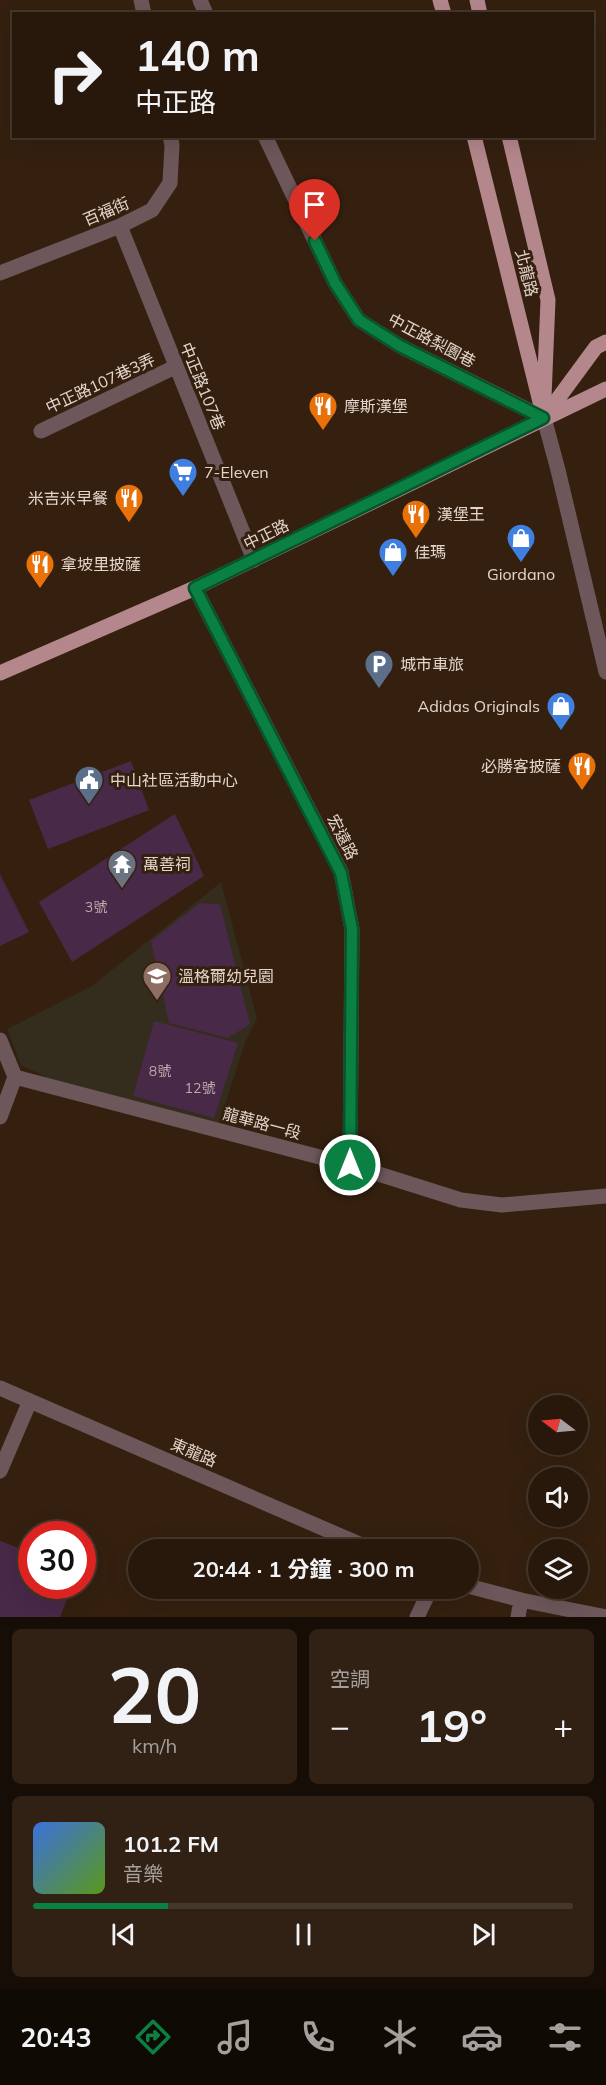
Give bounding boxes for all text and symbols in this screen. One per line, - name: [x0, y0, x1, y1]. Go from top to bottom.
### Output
- text: 140 m: [135, 29, 260, 82]
- icon: right: [36, 36, 114, 114]
- text: 中正路: [135, 85, 216, 119]
- pin: [289, 179, 340, 241]
- icon: arrive: [298, 188, 331, 221]
- street label: 百福街: [80, 192, 132, 230]
- street label: 北龍路: [511, 247, 543, 299]
- street label: 中正路梨園巷: [385, 309, 479, 371]
- street label: 中正路107巷: [176, 339, 230, 433]
- street label: 中正路107巷3弄: [42, 349, 158, 417]
- restaurant icon: 摩斯漢堡: [307, 390, 339, 432]
- place label: 摩斯漢堡: [344, 396, 408, 416]
- supermarket icon: 7-Eleven: [167, 456, 199, 498]
- place label: 7-Eleven: [204, 462, 269, 482]
- restaurant icon: 米吉米早餐: [113, 482, 145, 524]
- place label: 米吉米早餐: [28, 488, 108, 508]
- restaurant icon: 漢堡王: [400, 498, 432, 540]
- place label: 漢堡王: [437, 504, 485, 524]
- street label: 中正路: [240, 514, 292, 554]
- shop icon: Giordano: [505, 522, 537, 564]
- shop icon: 佳瑪: [377, 536, 409, 578]
- place label: 佳瑪: [414, 542, 446, 562]
- restaurant icon: 拿坡里披薩: [24, 548, 56, 590]
- place label: 拿坡里披薩: [61, 554, 141, 574]
- place label: Giordano: [487, 564, 555, 584]
- parking icon: 城市車旅: [363, 648, 395, 690]
- place label: 城市車旅: [400, 654, 464, 674]
- shop icon: Adidas Originals: [545, 690, 577, 732]
- place label: Adidas Originals: [417, 696, 540, 716]
- restaurant icon: 必勝客披薩: [566, 750, 598, 792]
- place label: 必勝客披薩: [481, 756, 561, 776]
- public building icon: 中山社區活動中心: [73, 764, 105, 806]
- place label: 中山社區活動中心: [110, 770, 238, 790]
- street label: 宏遠路: [323, 811, 363, 863]
- temple icon: 萬善祠: [106, 848, 138, 890]
- place label: 萬善祠: [143, 854, 191, 874]
- house number: 3號: [85, 898, 107, 916]
- school or university icon: 溫格爾幼兒園: [141, 960, 173, 1002]
- place label: 溫格爾幼兒園: [178, 966, 274, 986]
- house number: 8號: [149, 1062, 171, 1080]
- house number: 12號: [185, 1079, 215, 1097]
- street label: 龍華路一段: [221, 1103, 303, 1143]
- position arrow: [318, 1133, 382, 1197]
- north arrow: [528, 1395, 588, 1455]
- map controls: [528, 1395, 588, 1599]
- street label: 東龍路: [168, 1433, 220, 1471]
- button: sound: [528, 1467, 588, 1527]
- speed limit sign: 30: [18, 1521, 96, 1599]
- button: layers: [528, 1539, 588, 1599]
- text: 20:44 · 1 分鐘 · 300 m: [192, 1555, 415, 1583]
- text: 20: [108, 1645, 201, 1743]
- text: 空調: [330, 1666, 370, 1691]
- text: 19°: [416, 1697, 487, 1753]
- text: −: [330, 1705, 350, 1746]
- text: +: [553, 1705, 573, 1746]
- text: km/h: [132, 1733, 177, 1758]
- text: 101.2 FM: [123, 1830, 219, 1858]
- text: 音樂: [123, 1861, 163, 1886]
- icon: previous: [107, 1918, 140, 1951]
- icon: pause: [287, 1918, 320, 1951]
- icon: next: [467, 1918, 500, 1951]
- icon: directions: [132, 2016, 174, 2058]
- icon: music: [214, 2016, 256, 2058]
- icon: phone: [297, 2016, 339, 2058]
- icon: climate: [379, 2016, 421, 2058]
- icon: car: [461, 2016, 503, 2058]
- icon: filters: [544, 2016, 586, 2058]
- text: 20:43: [20, 2020, 92, 2054]

